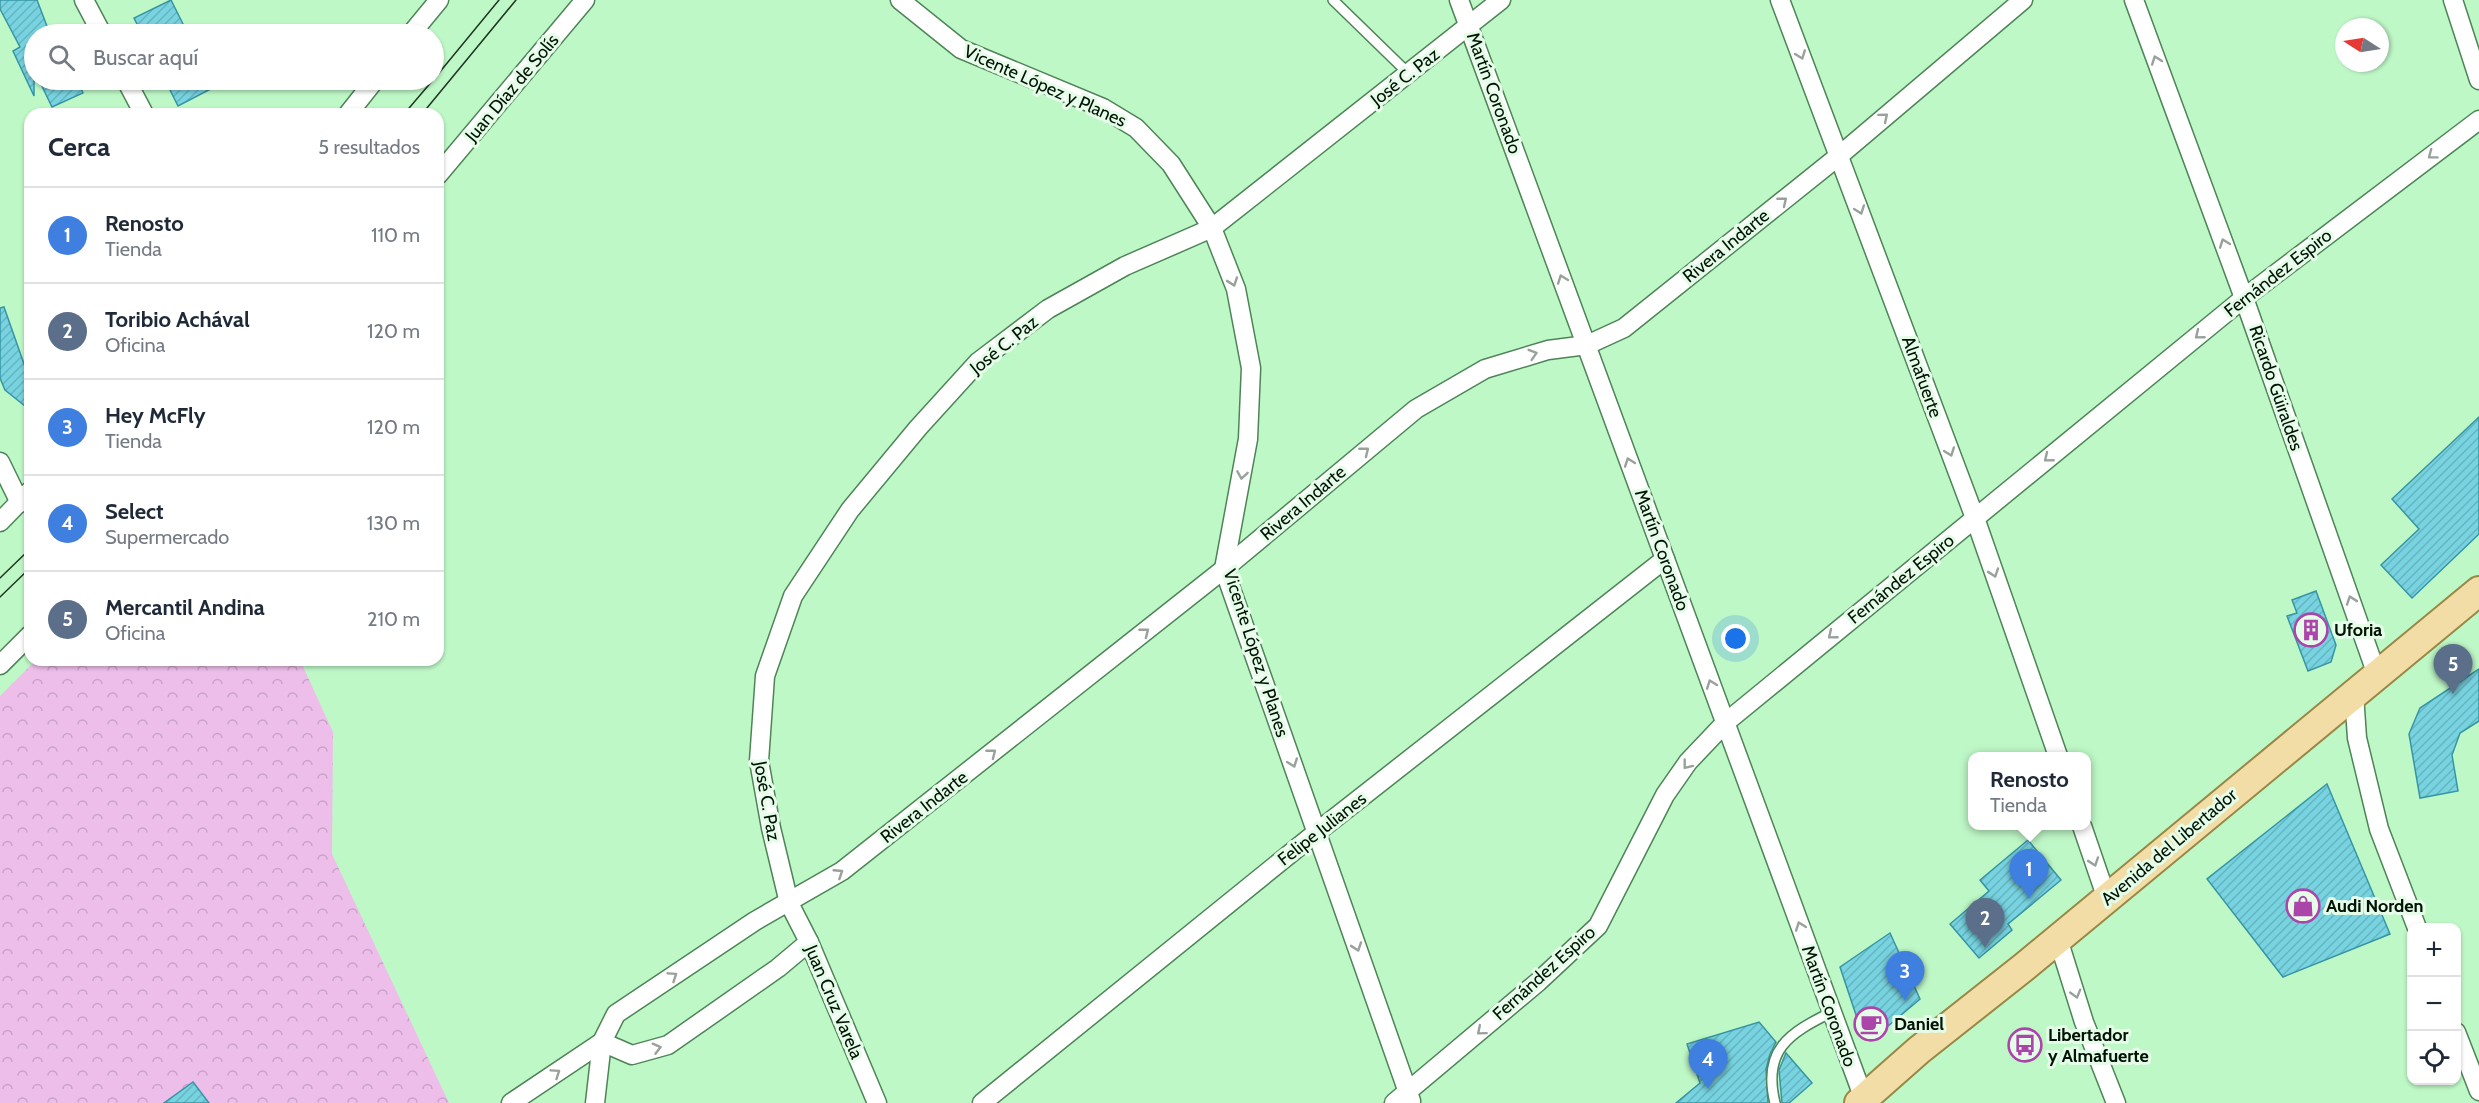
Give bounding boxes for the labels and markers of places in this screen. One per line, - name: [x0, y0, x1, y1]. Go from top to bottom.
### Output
- building icon: Uforia: [2293, 612, 2329, 648]
- place label: Uforia: [2334, 619, 2382, 641]
- pin: 5: [2434, 644, 2472, 694]
- pin: 1: [2010, 850, 2048, 899]
- shop icon: Audi Norden: [2285, 888, 2321, 924]
- place label: Audi Norden: [2326, 895, 2424, 917]
- pin: 2: [1966, 898, 2004, 948]
- pin: 3: [1886, 952, 1924, 1001]
- cafe icon: Daniel: [1853, 1006, 1889, 1042]
- place label: Daniel: [1894, 1013, 1944, 1035]
- place label: Libertador y Almafuerte: [2048, 1024, 2149, 1067]
- bus stop icon: Libertador y Almafuerte: [2007, 1027, 2043, 1063]
- pin: 4: [1688, 1040, 1728, 1089]

